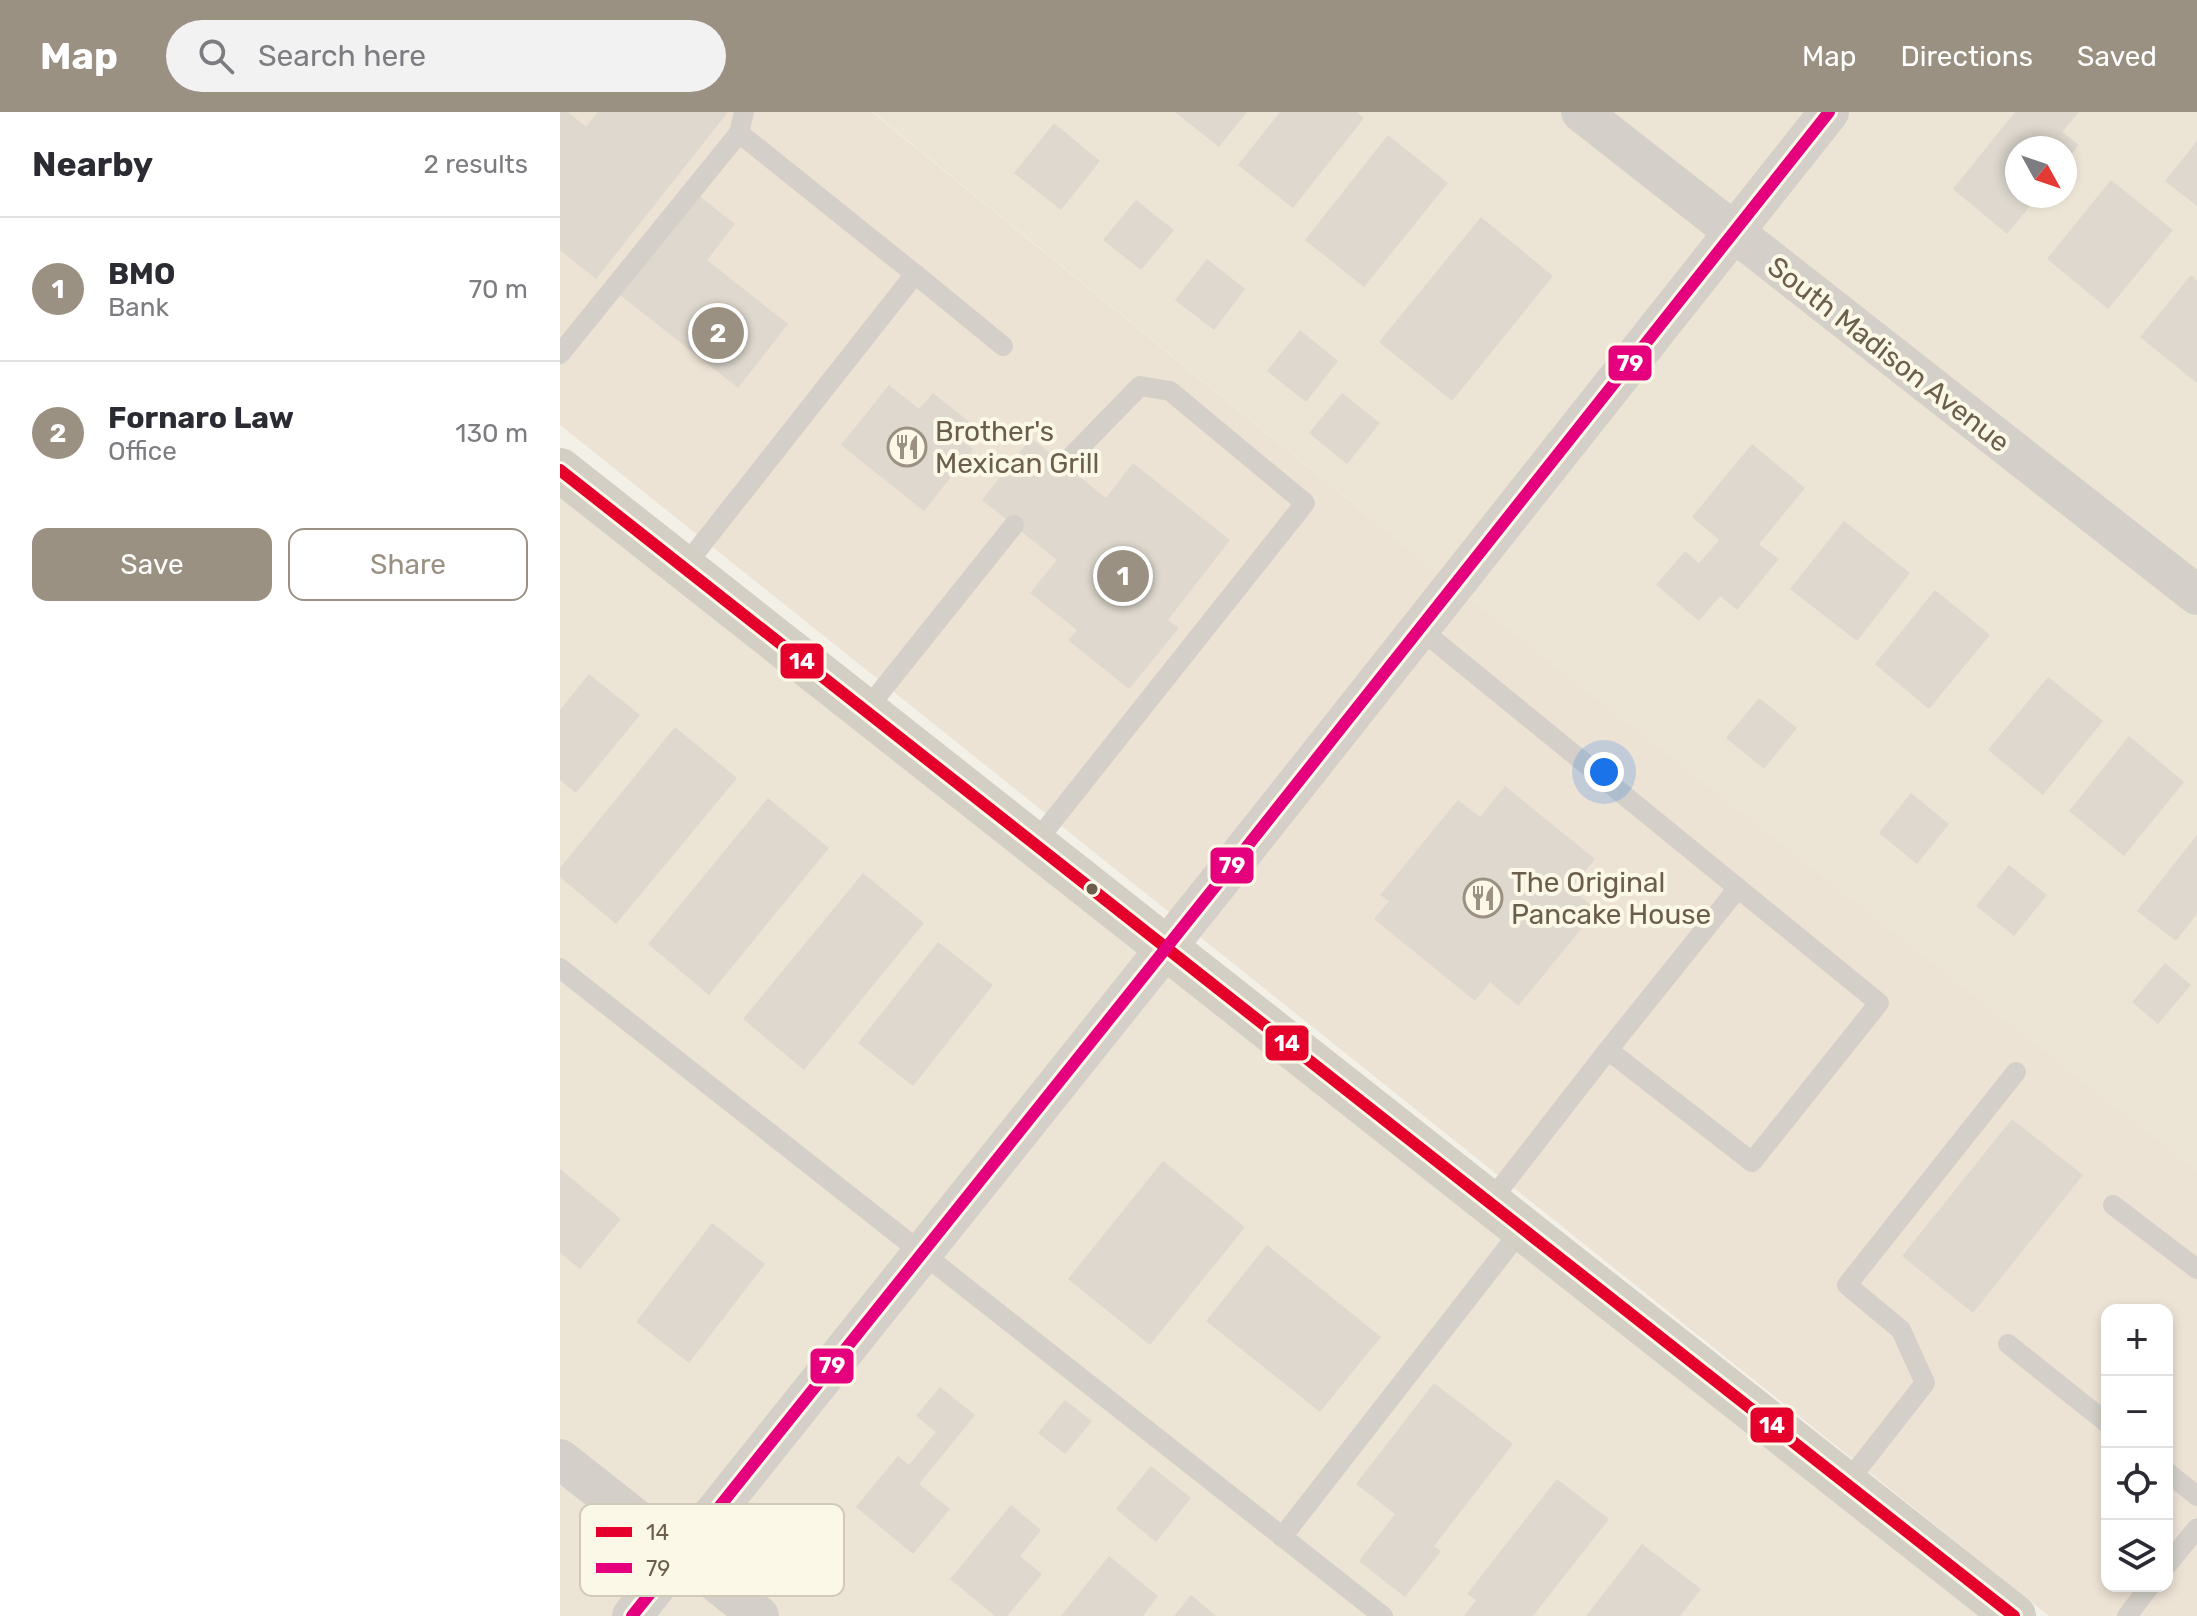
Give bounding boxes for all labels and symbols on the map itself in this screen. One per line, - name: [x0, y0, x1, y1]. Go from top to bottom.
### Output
- north arrow: [2005, 136, 2077, 208]
- street label: South Madison Avenue: [1761, 250, 2016, 459]
- pin: 2: [692, 303, 744, 363]
- line badge: 79: [1607, 344, 1653, 382]
- text: 79: [1617, 350, 1643, 377]
- place label: Brother's Mexican Grill: [935, 415, 1099, 480]
- restaurant icon: Brother's Mexican Grill: [886, 426, 928, 468]
- pin: 1: [1097, 546, 1149, 606]
- line badge: 14: [779, 642, 825, 680]
- text: 14: [789, 648, 815, 675]
- your location: [1584, 752, 1624, 792]
- line badge: 79: [1209, 846, 1255, 885]
- text: 79: [1219, 852, 1245, 879]
- place label: The Original Pancake House: [1511, 866, 1711, 931]
- restaurant icon: The Original Pancake House: [1462, 877, 1504, 919]
- unlabelled marker: [1084, 881, 1100, 897]
- line badge: 14: [1264, 1024, 1310, 1062]
- text: 14: [1274, 1030, 1300, 1057]
- line badge: 79: [809, 1347, 855, 1385]
- text: 79: [819, 1352, 845, 1379]
- line badge: 14: [1749, 1406, 1795, 1444]
- text: 14: [1759, 1412, 1785, 1439]
- legend: [580, 1504, 844, 1596]
- text: 14: [646, 1519, 669, 1546]
- text: 79: [646, 1555, 670, 1582]

